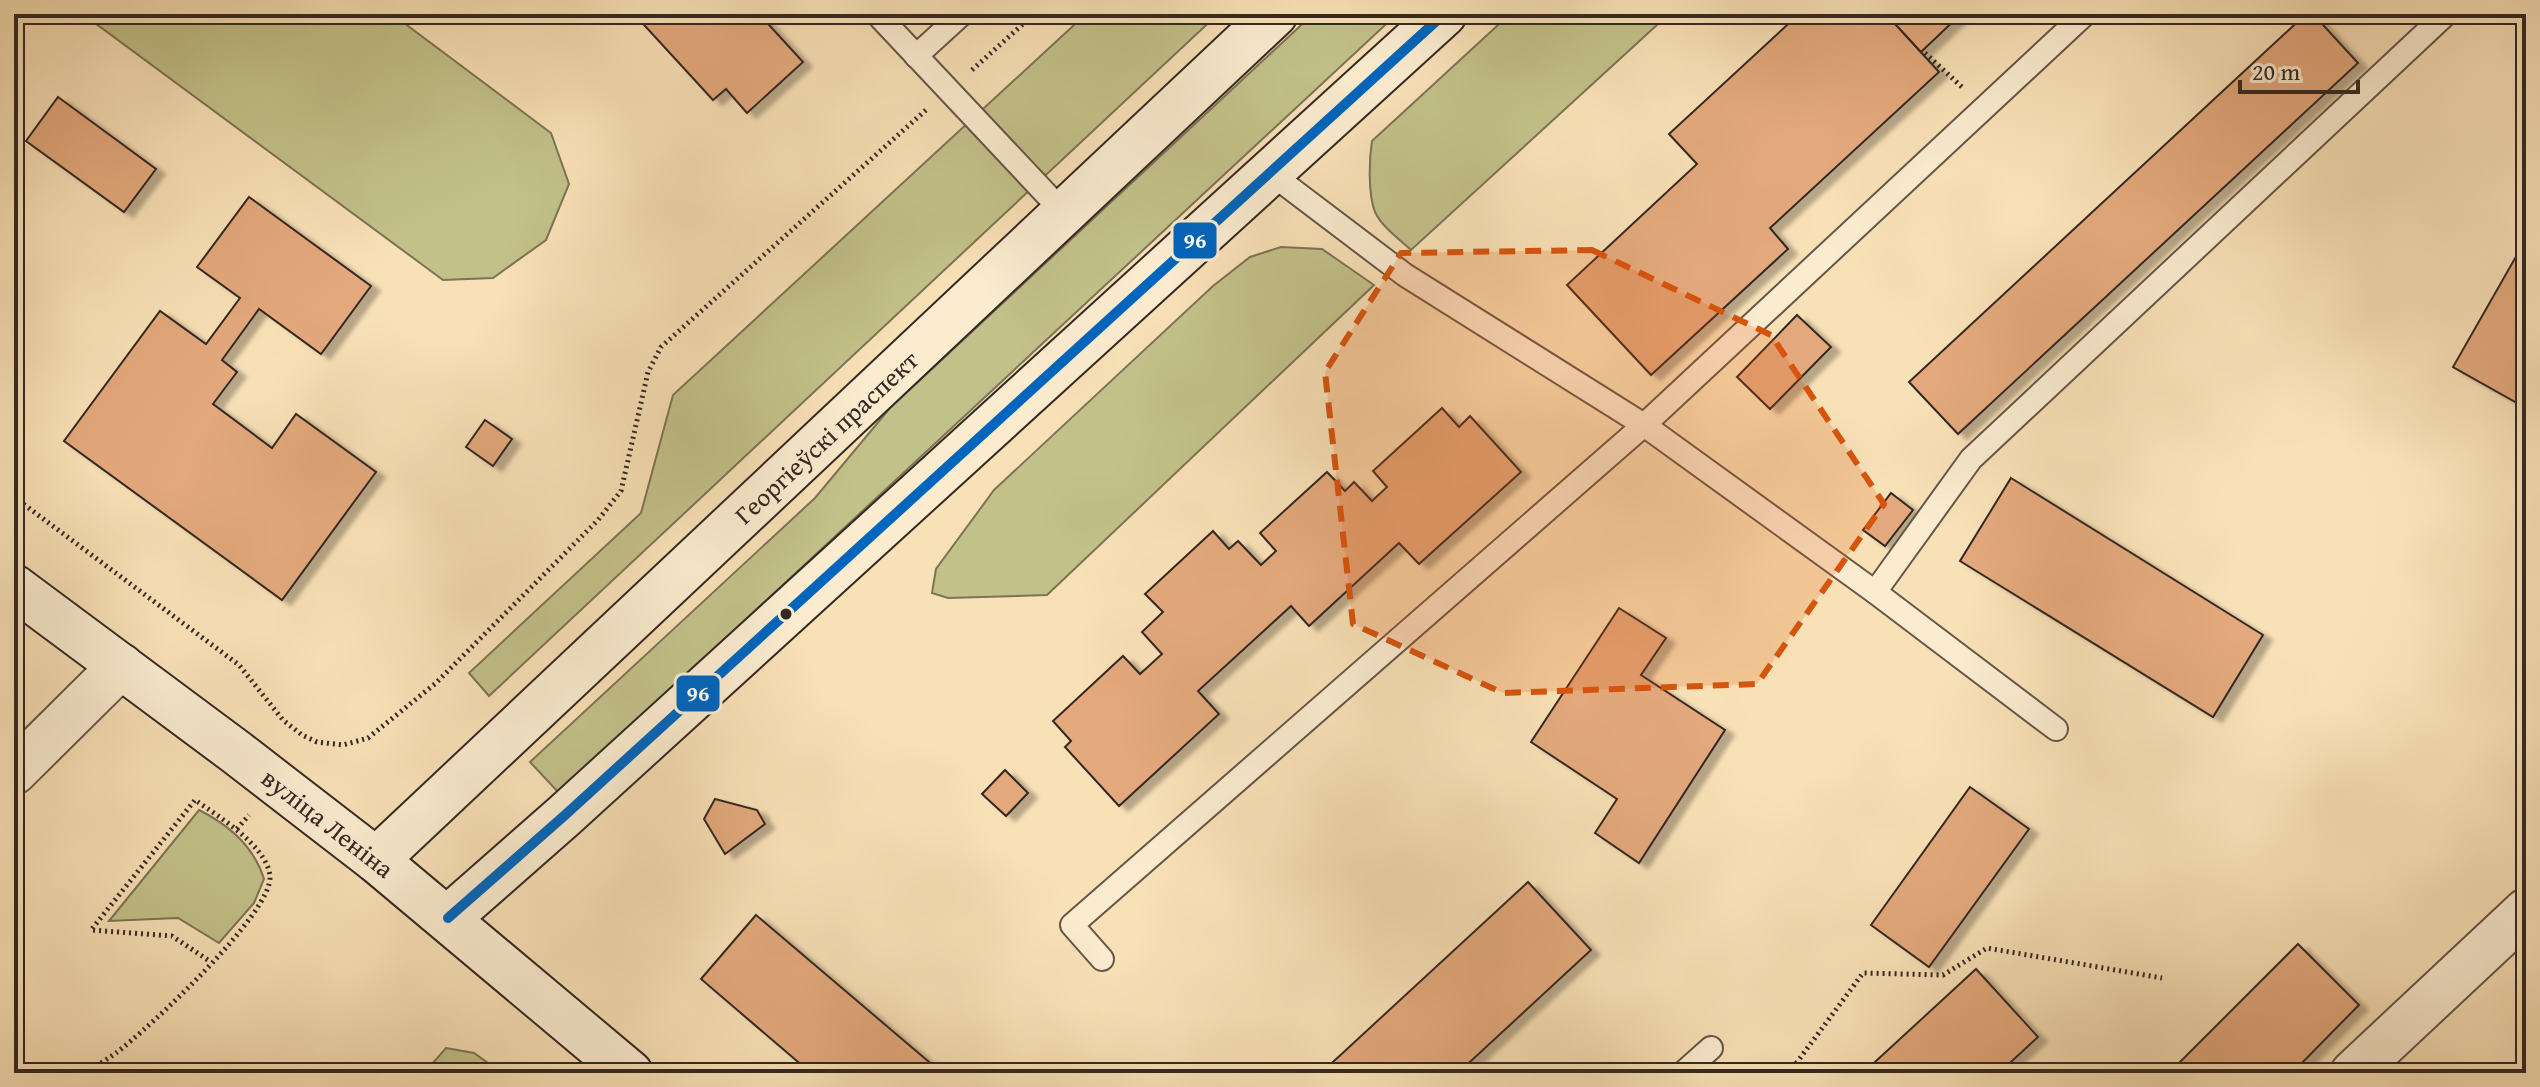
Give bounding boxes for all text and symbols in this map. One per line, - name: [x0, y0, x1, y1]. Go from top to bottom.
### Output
- scale bar: [2240, 44, 2358, 94]
- text: 20 m: [2252, 54, 2300, 89]
- line badge: 96: [1172, 221, 1218, 260]
- text: 96: [1184, 224, 1206, 256]
- street label: Георгіеўскі праспект: [725, 341, 927, 533]
- unlabelled marker: [778, 606, 794, 622]
- line badge: 96: [675, 674, 721, 713]
- text: 96: [687, 677, 709, 709]
- street label: вуліца Леніна: [253, 759, 403, 888]

